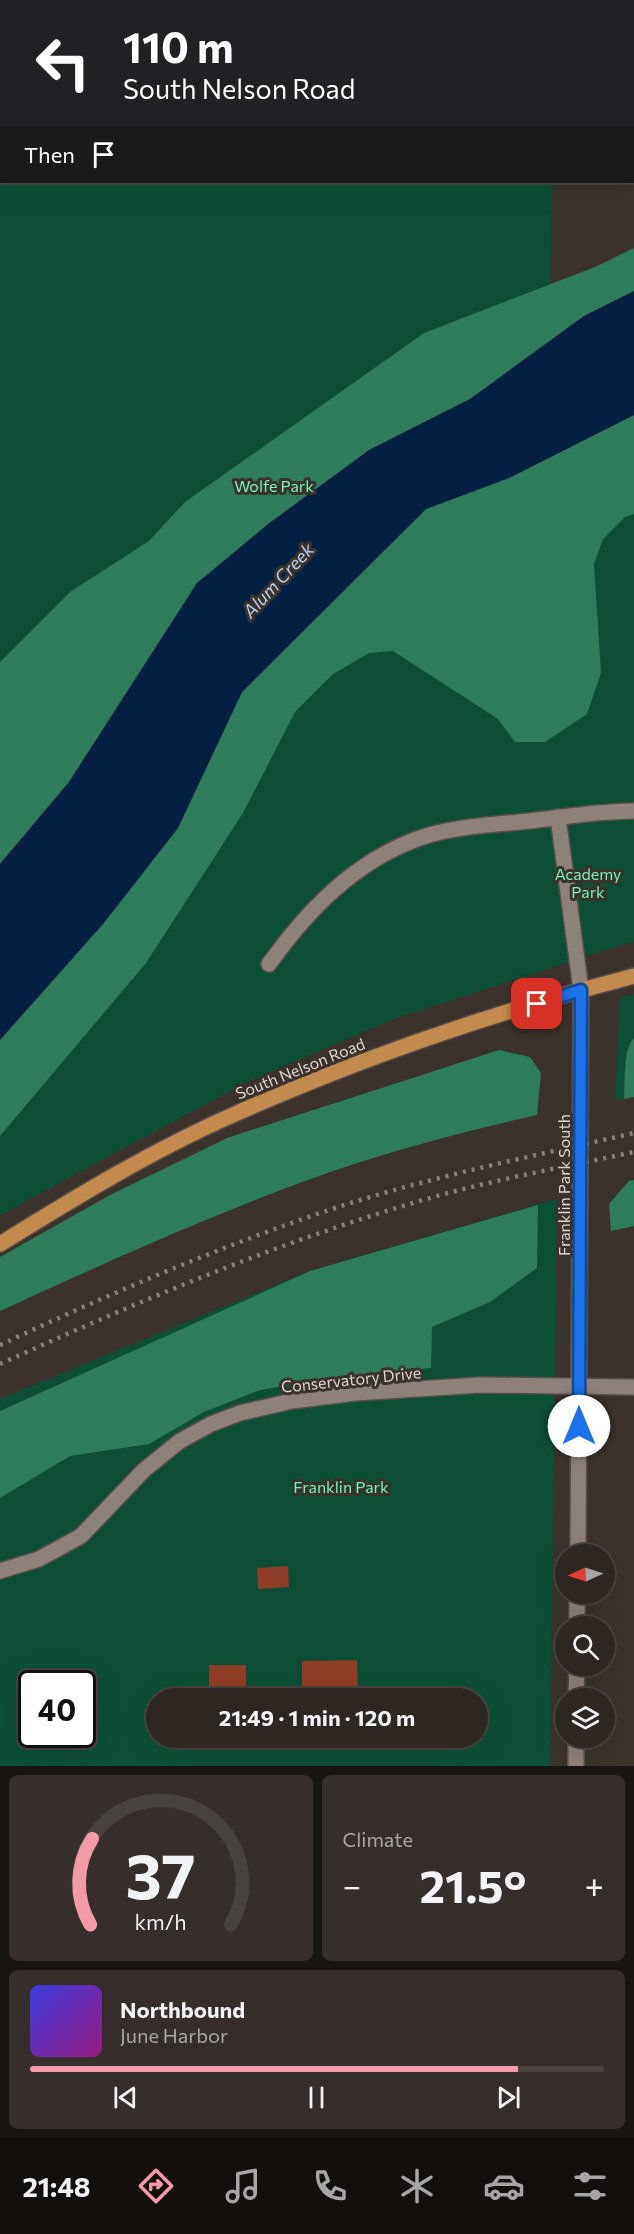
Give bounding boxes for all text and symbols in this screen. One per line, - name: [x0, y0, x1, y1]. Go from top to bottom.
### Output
- text: 110 m: [123, 20, 234, 72]
- icon: left: [24, 24, 102, 102]
- text: South Nelson Road: [123, 72, 355, 105]
- icon: arrive: [87, 138, 120, 171]
- text: Then: [24, 141, 75, 168]
- park label: Wolfe Park: [234, 476, 314, 495]
- water label: Alum Creek: [237, 537, 319, 623]
- park label: Academy Park: [555, 864, 621, 901]
- pin: [511, 978, 562, 1029]
- icon: arrive: [520, 987, 553, 1020]
- street label: South Nelson Road: [233, 1033, 367, 1103]
- street label: Franklin Park South: [554, 1114, 573, 1256]
- street label: Conservatory Drive: [280, 1362, 422, 1396]
- position arrow: [547, 1394, 611, 1458]
- park label: Franklin Park: [293, 1477, 389, 1496]
- north arrow: [555, 1544, 615, 1604]
- map controls: [555, 1544, 615, 1748]
- button: search: [555, 1616, 615, 1676]
- speed limit sign: 40: [18, 1670, 96, 1748]
- button: layers: [555, 1688, 615, 1748]
- text: 21:49 · 1 min · 120 m: [219, 1704, 415, 1731]
- text: Climate: [343, 1827, 413, 1851]
- text: 37: [126, 1836, 196, 1912]
- text: 21.5°: [419, 1857, 526, 1912]
- text: −: [343, 1864, 361, 1905]
- text: +: [585, 1864, 604, 1905]
- text: km/h: [135, 1908, 187, 1934]
- text: Northbound: [120, 1996, 245, 2023]
- text: June Harbor: [120, 2023, 228, 2047]
- icon: previous: [109, 2081, 142, 2114]
- icon: pause: [300, 2081, 333, 2114]
- icon: next: [492, 2081, 525, 2114]
- icon: directions: [135, 2165, 177, 2207]
- icon: music: [222, 2165, 264, 2207]
- icon: phone: [309, 2165, 351, 2207]
- icon: climate: [396, 2165, 438, 2207]
- icon: car: [483, 2165, 525, 2207]
- icon: filters: [569, 2165, 611, 2207]
- text: 21:48: [22, 2170, 90, 2203]

